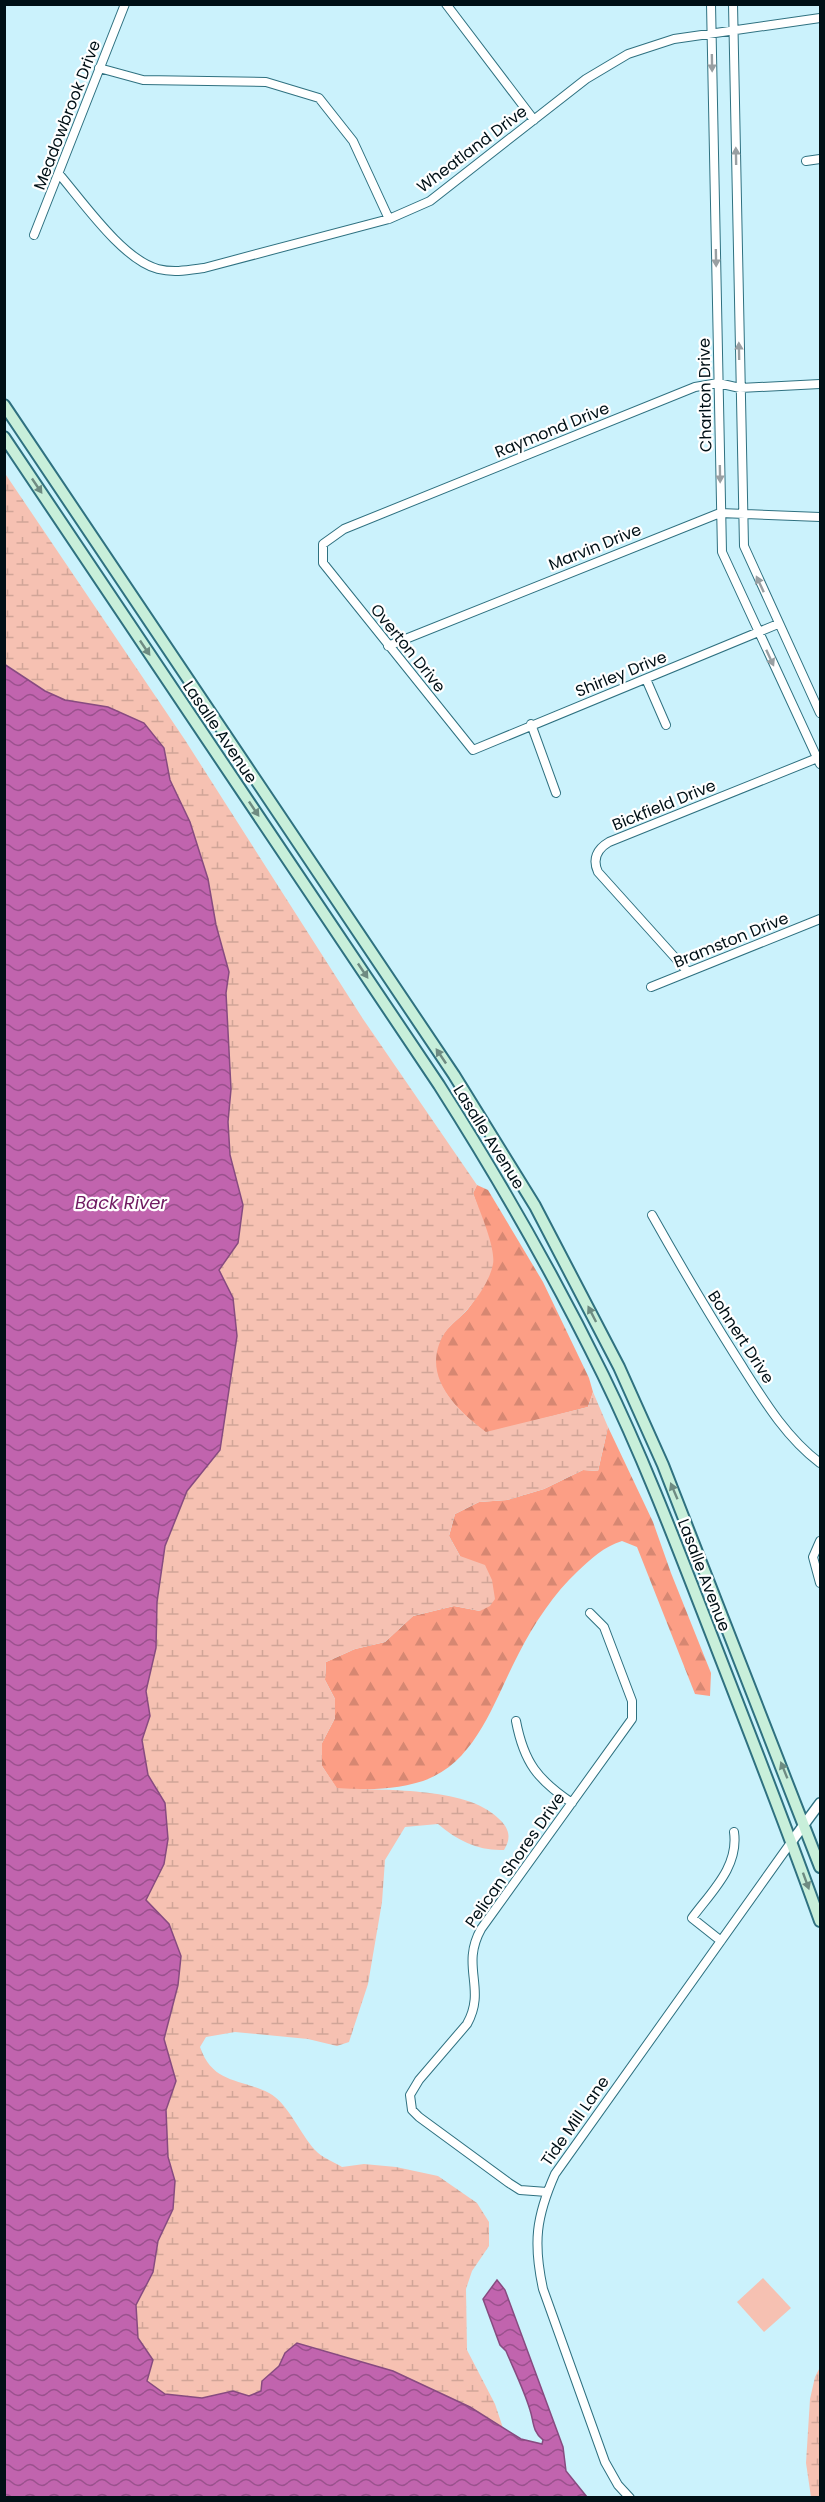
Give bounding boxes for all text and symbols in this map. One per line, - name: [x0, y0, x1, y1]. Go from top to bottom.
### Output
- street label: Meadowbrook Drive: [28, 37, 106, 193]
- one-way arrow: [707, 53, 717, 72]
- street label: Wheatland Drive: [412, 100, 532, 198]
- one-way arrow: [731, 146, 741, 165]
- one-way arrow: [711, 248, 720, 267]
- street label: Charlton Drive: [693, 338, 717, 452]
- one-way arrow: [735, 341, 744, 360]
- street label: Raymond Drive: [491, 397, 613, 463]
- one-way arrow: [715, 464, 725, 483]
- one-way arrow: [31, 477, 43, 493]
- street label: Marvin Drive: [545, 518, 645, 576]
- one-way arrow: [755, 576, 764, 593]
- street label: Overton Drive: [365, 599, 451, 697]
- one-way arrow: [139, 640, 150, 656]
- street label: Shirley Drive: [572, 645, 670, 703]
- one-way arrow: [766, 650, 775, 667]
- street label: Lasalle Avenue: [177, 676, 263, 788]
- street label: Bickfield Drive: [609, 774, 719, 836]
- one-way arrow: [248, 801, 260, 817]
- street label: Bramston Drive: [670, 906, 792, 974]
- one-way arrow: [357, 963, 369, 979]
- one-way arrow: [435, 1047, 446, 1064]
- street label: Lasalle Avenue: [448, 1080, 530, 1194]
- water label: Back River: [75, 1190, 168, 1215]
- street label: Bohnert Drive: [702, 1286, 780, 1388]
- one-way arrow: [587, 1306, 597, 1323]
- one-way arrow: [669, 1482, 678, 1500]
- street label: Lasalle Avenue: [672, 1515, 736, 1635]
- one-way arrow: [779, 1761, 788, 1779]
- street label: Pelican Shores Drive: [460, 1788, 571, 1932]
- one-way arrow: [802, 1872, 812, 1890]
- street label: Tide Mill Lane: [535, 2071, 615, 2171]

